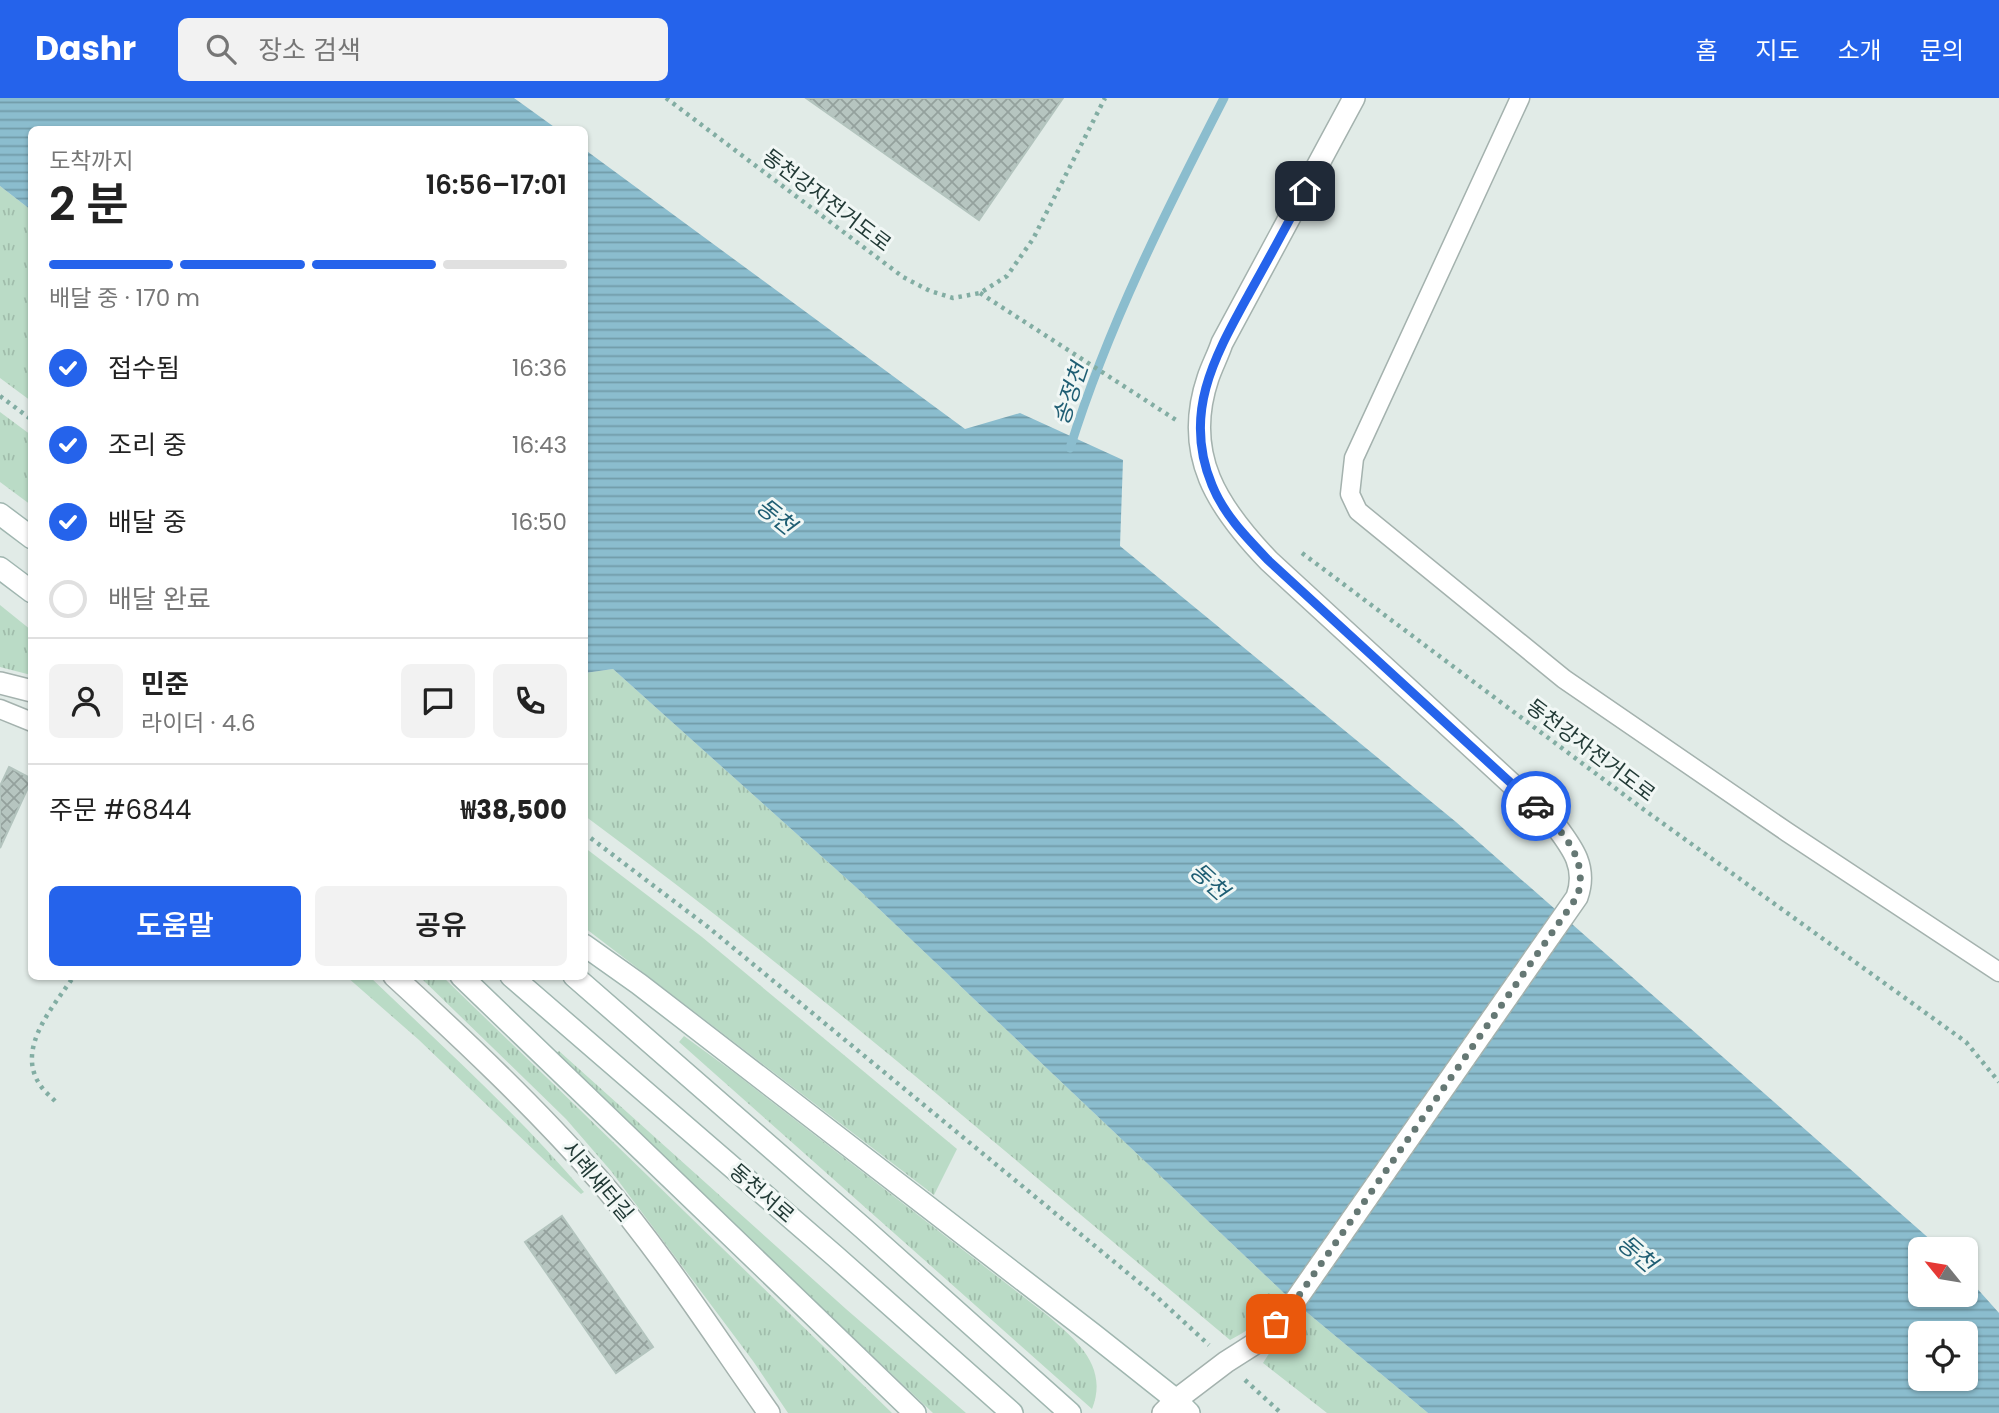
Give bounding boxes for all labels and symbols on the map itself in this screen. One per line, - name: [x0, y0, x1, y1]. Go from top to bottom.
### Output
- street label: 동천강자전거도로: [757, 142, 897, 258]
- pin: [1275, 161, 1335, 221]
- water label: 송정천: [1045, 356, 1096, 429]
- water label: 동천: [749, 490, 805, 544]
- street label: 동천강자전거도로: [1521, 692, 1661, 808]
- courier: [1501, 771, 1571, 841]
- water label: 동천: [1183, 855, 1238, 909]
- street label: 시례새터길: [556, 1135, 640, 1227]
- street label: 동천서로: [723, 1157, 801, 1229]
- water label: 동천: [1611, 1227, 1666, 1281]
- north arrow: [1908, 1237, 1978, 1307]
- pin: [1246, 1294, 1306, 1354]

